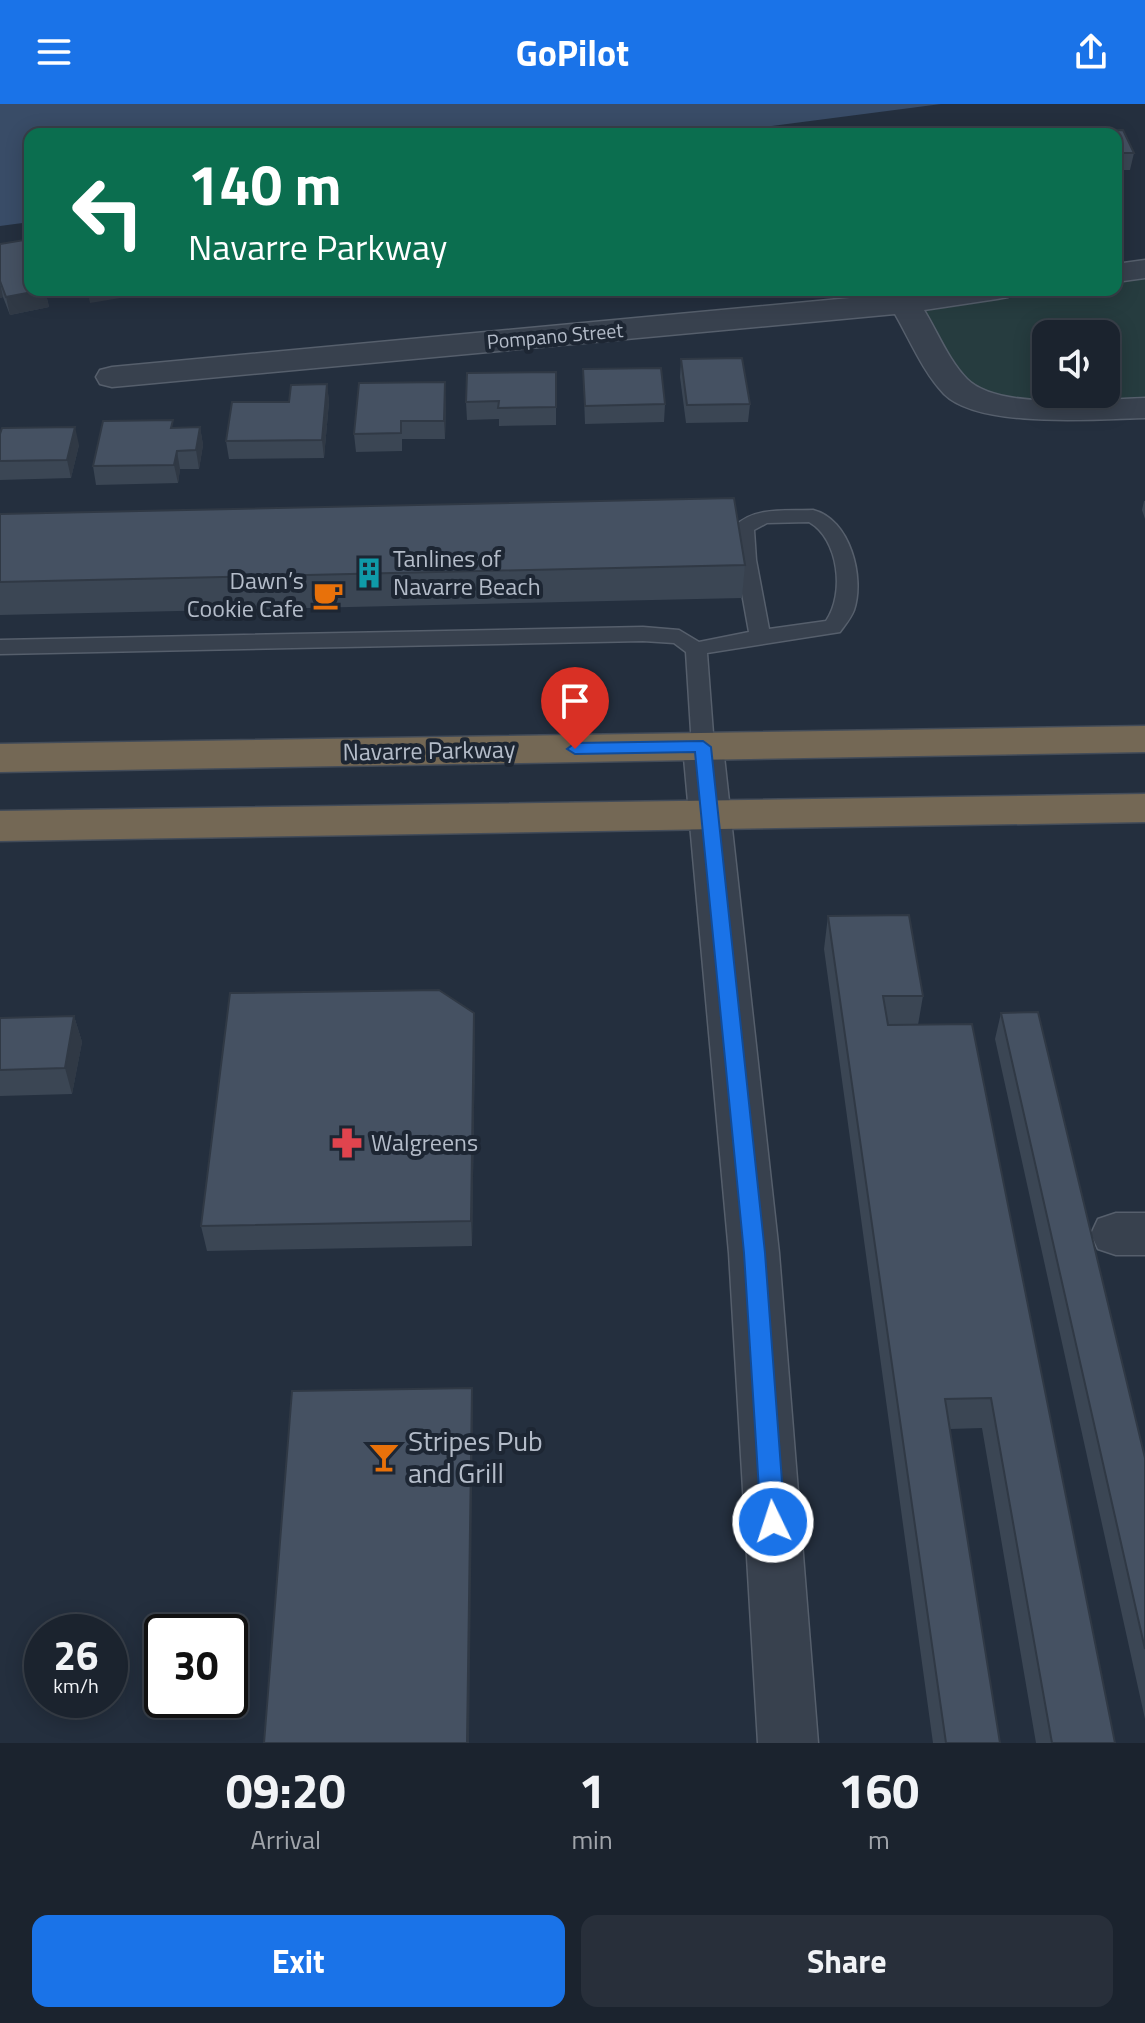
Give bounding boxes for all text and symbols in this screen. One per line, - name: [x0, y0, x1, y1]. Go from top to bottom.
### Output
- text: GoPilot: [516, 25, 629, 80]
- icon: menu: [32, 30, 76, 74]
- icon: share: [1069, 30, 1113, 74]
- text: 140 m: [188, 142, 341, 227]
- icon: left: [56, 160, 160, 264]
- text: Navarre Parkway: [188, 219, 447, 274]
- street label: Pompano Street: [485, 314, 624, 357]
- map controls: [1032, 320, 1120, 408]
- button: sound: [1032, 320, 1120, 408]
- place label: Tanlines of Navarre Beach: [393, 540, 541, 604]
- building icon: Tanlines of Navarre Beach: [352, 556, 386, 590]
- place label: Dawn’s Cookie Cafe: [187, 562, 304, 626]
- cafe icon: Dawn’s Cookie Cafe: [311, 578, 345, 612]
- pin: [541, 667, 609, 749]
- icon: arrive: [553, 679, 597, 723]
- street label: Navarre Parkway: [342, 730, 516, 770]
- place label: Walgreens: [371, 1124, 478, 1160]
- pharmacy icon: Walgreens: [330, 1126, 364, 1160]
- place label: Stripes Pub and Grill: [408, 1419, 543, 1494]
- bar icon: Stripes Pub and Grill: [367, 1440, 401, 1474]
- position arrow: [731, 1480, 815, 1564]
- speed limit sign: 30: [144, 1614, 248, 1718]
- text: 26: [54, 1625, 98, 1686]
- text: km/h: [53, 1670, 99, 1701]
- text: 09:20: [226, 1754, 346, 1827]
- text: 1: [579, 1754, 606, 1827]
- text: 160: [839, 1754, 919, 1827]
- text: Arrival: [250, 1820, 321, 1859]
- text: min: [571, 1820, 613, 1859]
- text: m: [868, 1820, 890, 1859]
- button: Exit: [32, 1915, 565, 2007]
- button: Share: [581, 1915, 1113, 2007]

